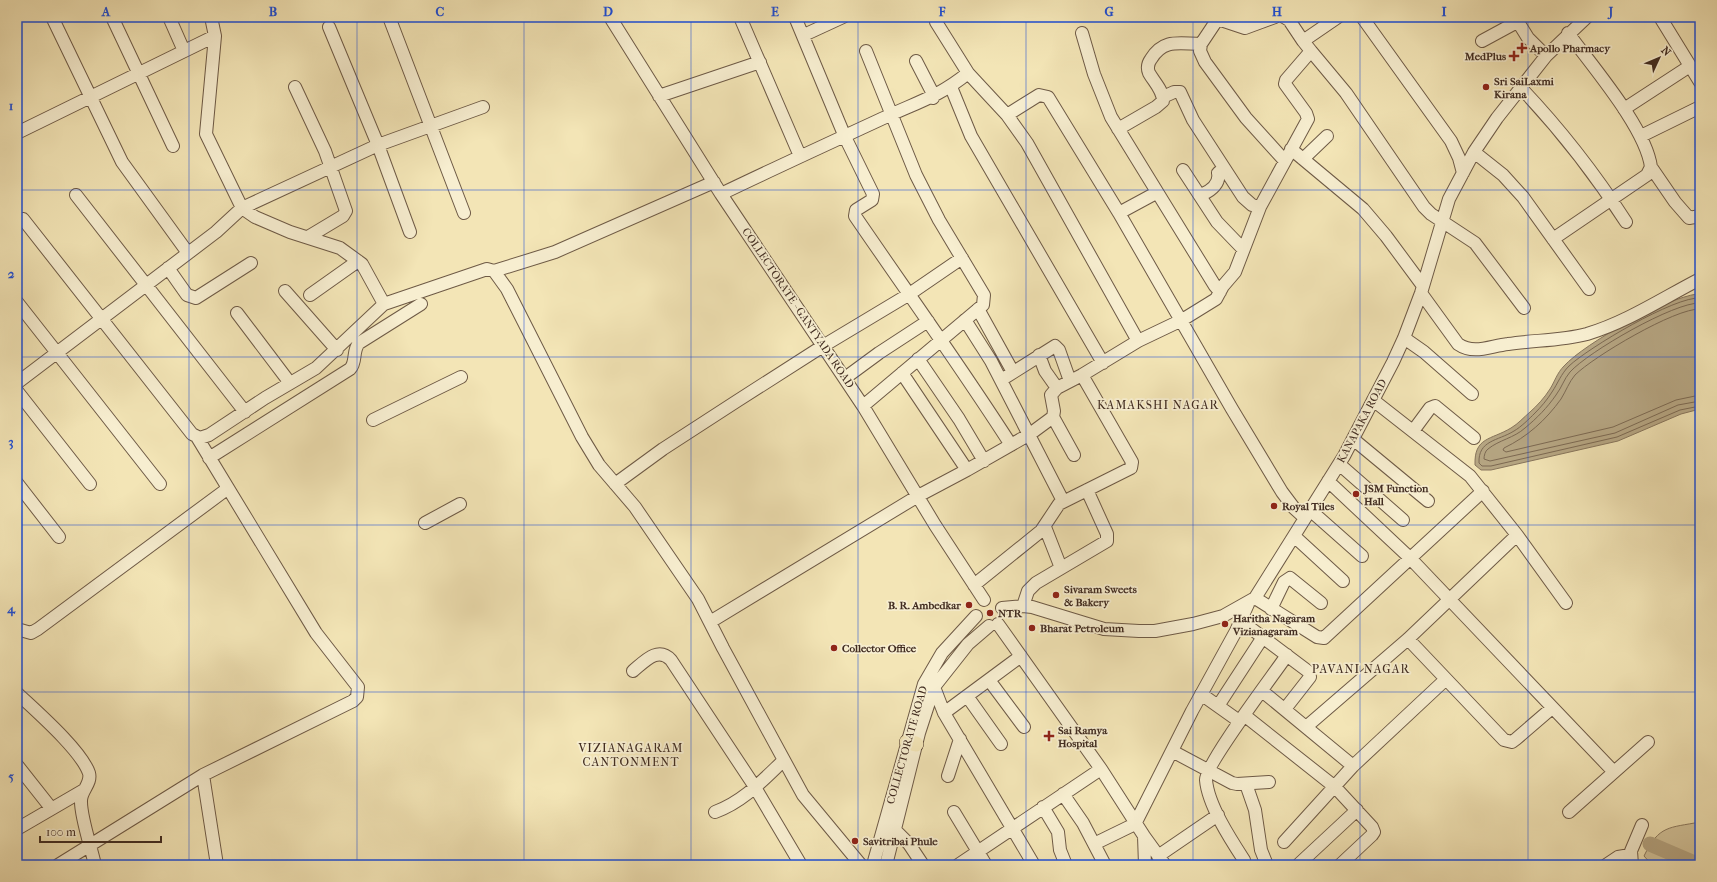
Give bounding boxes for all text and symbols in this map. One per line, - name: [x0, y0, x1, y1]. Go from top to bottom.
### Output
- text: A: [101, 4, 111, 19]
- text: B: [269, 4, 278, 19]
- text: C: [436, 4, 445, 19]
- text: D: [603, 4, 613, 19]
- text: E: [771, 4, 779, 19]
- text: F: [938, 4, 946, 19]
- text: G: [1104, 4, 1114, 19]
- text: H: [1272, 4, 1283, 19]
- text: I: [1441, 4, 1447, 19]
- text: J: [1607, 4, 1614, 20]
- north arrow: [1639, 38, 1679, 78]
- place label: Apollo Pharmacy: [1529, 42, 1611, 55]
- marker: Apollo Pharmacy: [1517, 43, 1527, 53]
- text: N: [1658, 44, 1674, 59]
- place label: MedPlus: [1464, 50, 1506, 63]
- marker: MedPlus: [1509, 51, 1519, 61]
- place label: Sri SaiLaxmi Kirana: [1494, 75, 1555, 101]
- marker: Sri SaiLaxmi Kirana: [1481, 82, 1491, 92]
- text: 1: [9, 98, 14, 113]
- street label: COLLECTORATE - GANTYADA ROAD: [739, 225, 857, 391]
- text: 2: [8, 266, 15, 281]
- street label: KANAPAKA ROAD: [1334, 377, 1390, 465]
- district label: KAMAKSHI NAGAR: [1097, 398, 1219, 412]
- text: 3: [8, 434, 14, 450]
- place label: JSM Function Hall: [1363, 482, 1429, 508]
- marker: JSM Function Hall: [1351, 489, 1361, 499]
- place label: Royal Tiles: [1282, 500, 1334, 513]
- marker: Royal Tiles: [1269, 501, 1279, 511]
- place label: Sivaram Sweets & Bakery: [1064, 583, 1137, 609]
- marker: Sivaram Sweets & Bakery: [1051, 590, 1061, 600]
- place label: B. R. Ambedkar: [888, 599, 961, 612]
- marker: B. R. Ambedkar: [964, 600, 974, 610]
- text: 4: [6, 601, 16, 617]
- place label: NTR: [998, 607, 1023, 620]
- marker: NTR: [985, 608, 995, 618]
- place label: Haritha Nagaram Vizianagaram: [1232, 612, 1316, 638]
- marker: Haritha Nagaram Vizianagaram: [1220, 619, 1230, 629]
- place label: Bharat Petroleum: [1040, 622, 1125, 635]
- marker: Bharat Petroleum: [1027, 623, 1037, 633]
- place label: Collector Office: [842, 642, 917, 655]
- marker: Collector Office: [829, 643, 839, 653]
- district label: PAVANI NAGAR: [1312, 662, 1411, 676]
- street label: COLLECTORATE ROAD: [884, 684, 930, 806]
- place label: Sai Ramya Hospital: [1058, 724, 1108, 750]
- marker: Sai Ramya Hospital: [1043, 730, 1055, 742]
- district label: VIZIANAGARAM CANTONMENT: [577, 741, 684, 769]
- text: 5: [8, 769, 14, 784]
- scale bar: [40, 818, 161, 844]
- text: 100 m: [46, 825, 76, 839]
- place label: Savitribai Phule: [863, 835, 938, 848]
- marker: Savitribai Phule: [850, 836, 860, 846]

